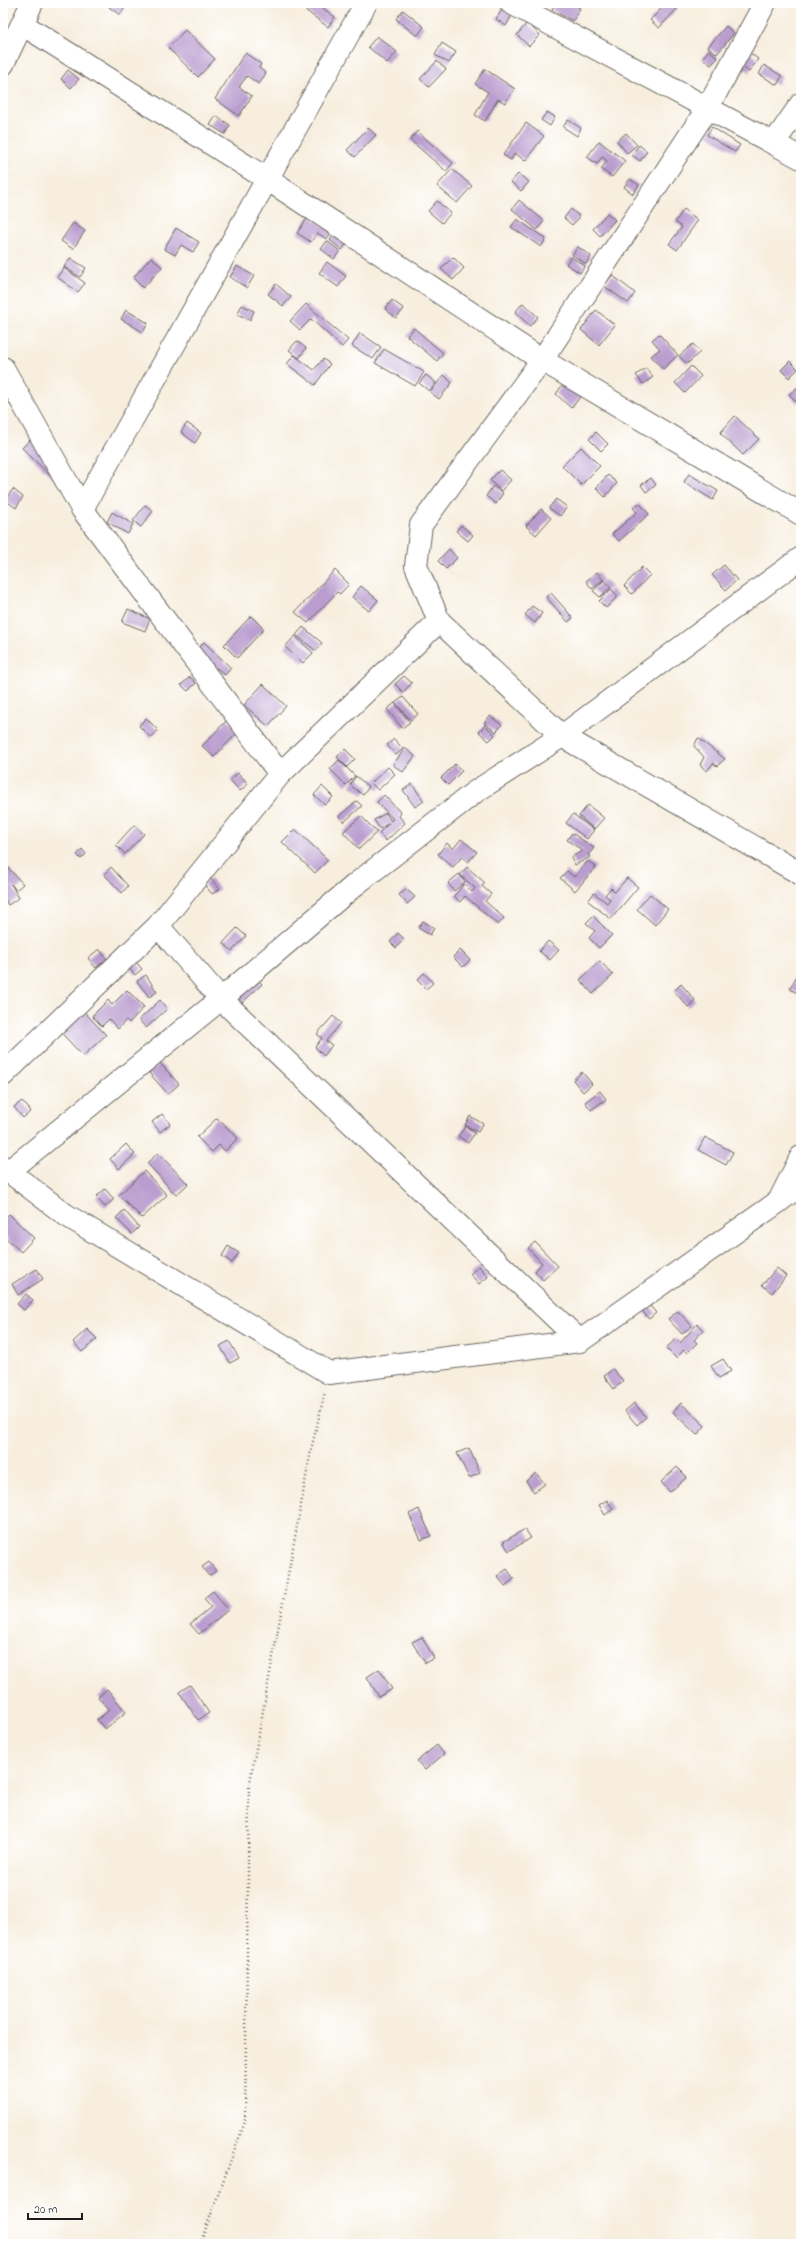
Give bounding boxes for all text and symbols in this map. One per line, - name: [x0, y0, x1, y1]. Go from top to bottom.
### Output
- scale bar: [28, 2195, 82, 2221]
- text: 20 m: [34, 2201, 57, 2219]

